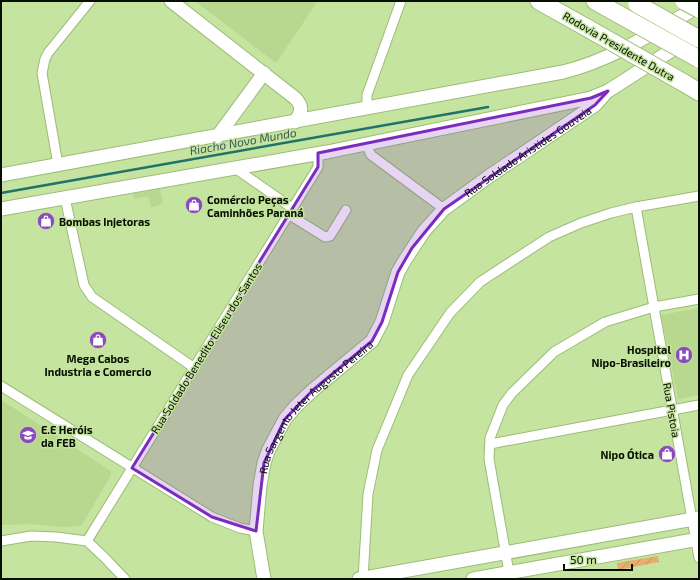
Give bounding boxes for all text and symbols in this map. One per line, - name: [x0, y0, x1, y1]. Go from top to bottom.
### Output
- street label: Rodovia Presidente Dutra: [561, 9, 677, 83]
- street label: Rua Soldado Aristides Gouveia: [461, 103, 593, 199]
- water label: Riacho Novo Mundo: [188, 125, 298, 157]
- place label: Comércio Peças Caminhões Paraná: [207, 193, 303, 219]
- shop icon: Comércio Peças Caminhões Paraná: [184, 195, 204, 215]
- shop icon: Bombas Injetoras: [36, 211, 56, 231]
- place label: Bombas Injetoras: [59, 215, 150, 229]
- street label: Rua Soldado Benedito Eliseu dos Santos: [148, 260, 264, 436]
- shop icon: Mega Cabos Industria e Comercio: [88, 330, 108, 350]
- street label: Rua Sargento Jeter Augusto Pereira: [256, 337, 375, 475]
- place label: Hospital Nipo-Brasileiro: [592, 343, 672, 369]
- hospital icon: Hospital Nipo-Brasileiro: [674, 345, 694, 365]
- place label: Mega Cabos Industria e Comercio: [45, 352, 152, 378]
- street label: Rua Pistoia: [661, 382, 683, 438]
- place label: E.E Heróis da FEB: [41, 423, 93, 449]
- school or university icon: E.E Heróis da FEB: [18, 425, 38, 445]
- shop icon: Nipo Ótica: [657, 444, 677, 464]
- place label: Nipo Ótica: [601, 448, 654, 461]
- scale bar: [564, 546, 632, 572]
- text: 50 m: [570, 552, 597, 566]

